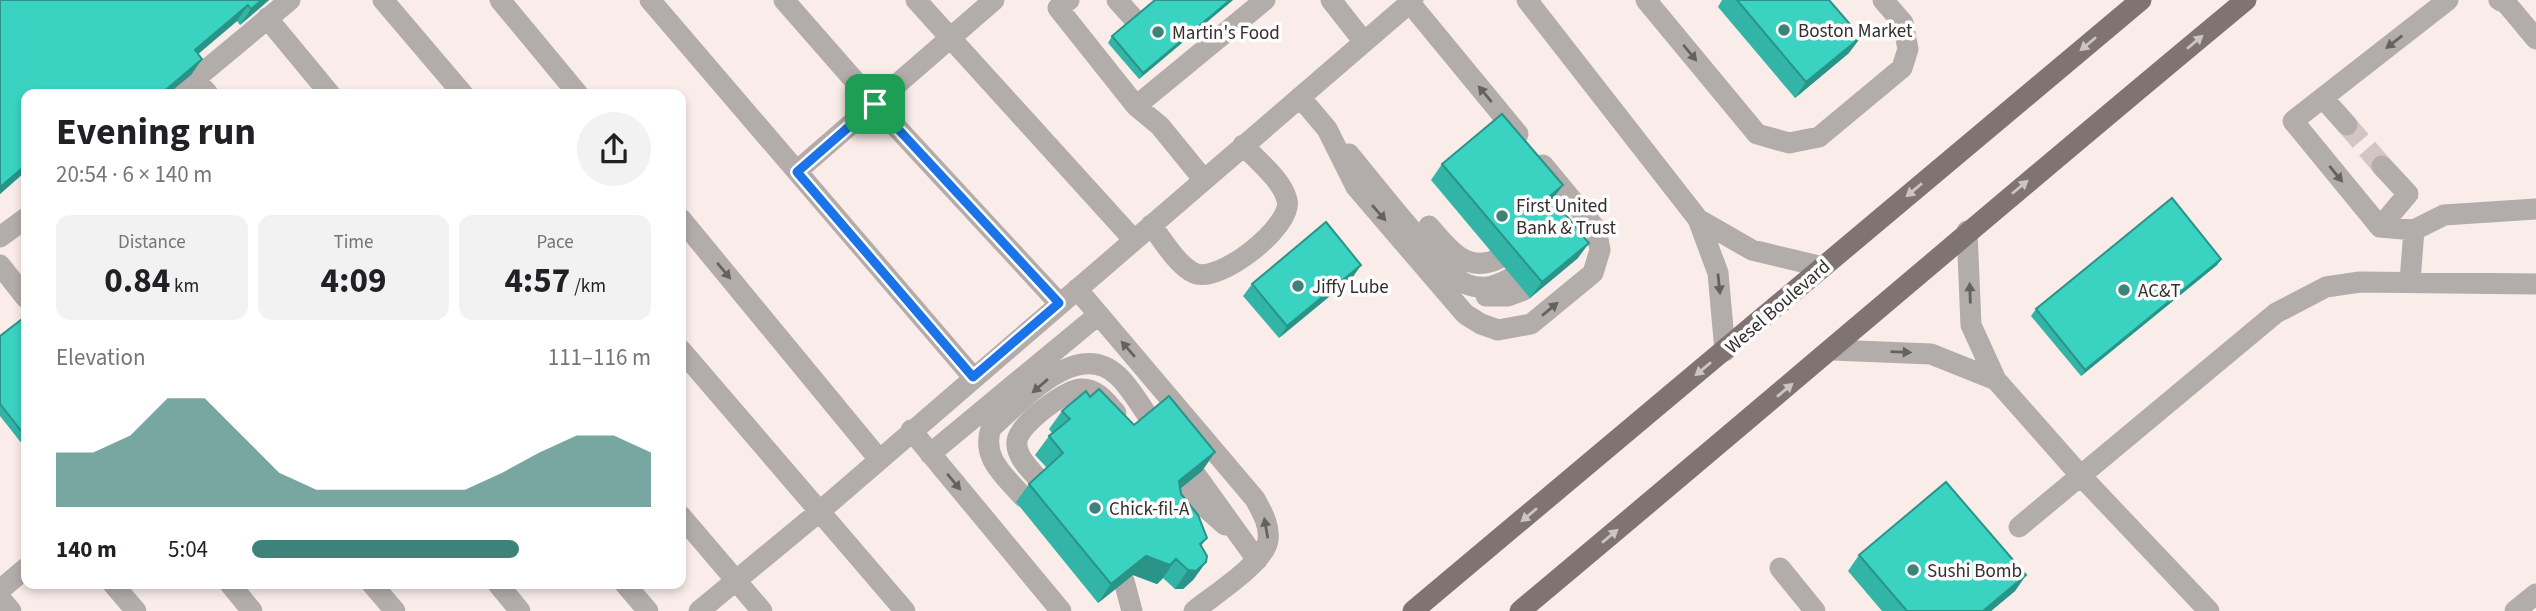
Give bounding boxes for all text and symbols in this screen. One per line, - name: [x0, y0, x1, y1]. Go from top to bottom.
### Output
- place label: Boston Market: [1798, 18, 1913, 45]
- place label: Martin's Food: [1172, 20, 1280, 47]
- marker: Boston Market: [1776, 22, 1792, 38]
- marker: Martin's Food: [1150, 24, 1166, 40]
- one-way arrow: [2187, 35, 2204, 50]
- one-way arrow: [2386, 35, 2404, 50]
- one-way arrow: [2080, 36, 2097, 51]
- one-way arrow: [1682, 44, 1697, 61]
- pin: [845, 74, 905, 134]
- icon: arrive: [856, 85, 894, 123]
- one-way arrow: [1478, 86, 1493, 103]
- text: Evening run: [56, 105, 256, 159]
- button: share: [577, 112, 651, 186]
- text: 20:54 · 6 × 140 m: [56, 158, 212, 191]
- one-way arrow: [2329, 164, 2344, 182]
- one-way arrow: [2011, 179, 2029, 195]
- one-way arrow: [1905, 182, 1923, 198]
- place label: First United Bank & Trust: [1516, 193, 1617, 242]
- one-way arrow: [1371, 205, 1386, 222]
- marker: First United Bank & Trust: [1494, 208, 1510, 224]
- text: Distance: [118, 229, 186, 256]
- text: Time: [333, 229, 374, 256]
- text: Pace: [537, 229, 574, 256]
- street label: Wesel Boulevard: [1719, 254, 1836, 360]
- text: 0.84: [104, 256, 170, 306]
- text: 4:09: [321, 256, 386, 306]
- text: 4:57: [504, 256, 570, 306]
- one-way arrow: [716, 263, 731, 280]
- text: km: [170, 273, 199, 300]
- text: /km: [570, 273, 606, 300]
- one-way arrow: [1714, 273, 1725, 295]
- place label: Jiffy Lube: [1312, 274, 1389, 301]
- marker: Jiffy Lube: [1290, 278, 1306, 294]
- place label: AC&T: [2138, 278, 2181, 305]
- one-way arrow: [1964, 282, 1975, 304]
- marker: AC&T: [2116, 282, 2132, 298]
- one-way arrow: [1540, 301, 1558, 316]
- one-way arrow: [1120, 340, 1136, 358]
- text: Elevation: [56, 341, 146, 374]
- text: 111–116 m: [548, 341, 651, 374]
- one-way arrow: [1890, 347, 1912, 358]
- one-way arrow: [1695, 361, 1712, 376]
- one-way arrow: [1031, 378, 1048, 393]
- one-way arrow: [1776, 383, 1793, 398]
- one-way arrow: [946, 474, 961, 491]
- place label: Chick-fil-A: [1109, 496, 1190, 523]
- marker: Chick-fil-A: [1087, 500, 1103, 516]
- one-way arrow: [1520, 507, 1537, 522]
- one-way arrow: [1260, 516, 1271, 538]
- one-way arrow: [1601, 529, 1618, 544]
- text: 140 m: [56, 533, 117, 566]
- text: 5:04: [168, 533, 208, 566]
- place label: Sushi Bomb: [1927, 558, 2022, 585]
- marker: Sushi Bomb: [1905, 562, 1921, 578]

